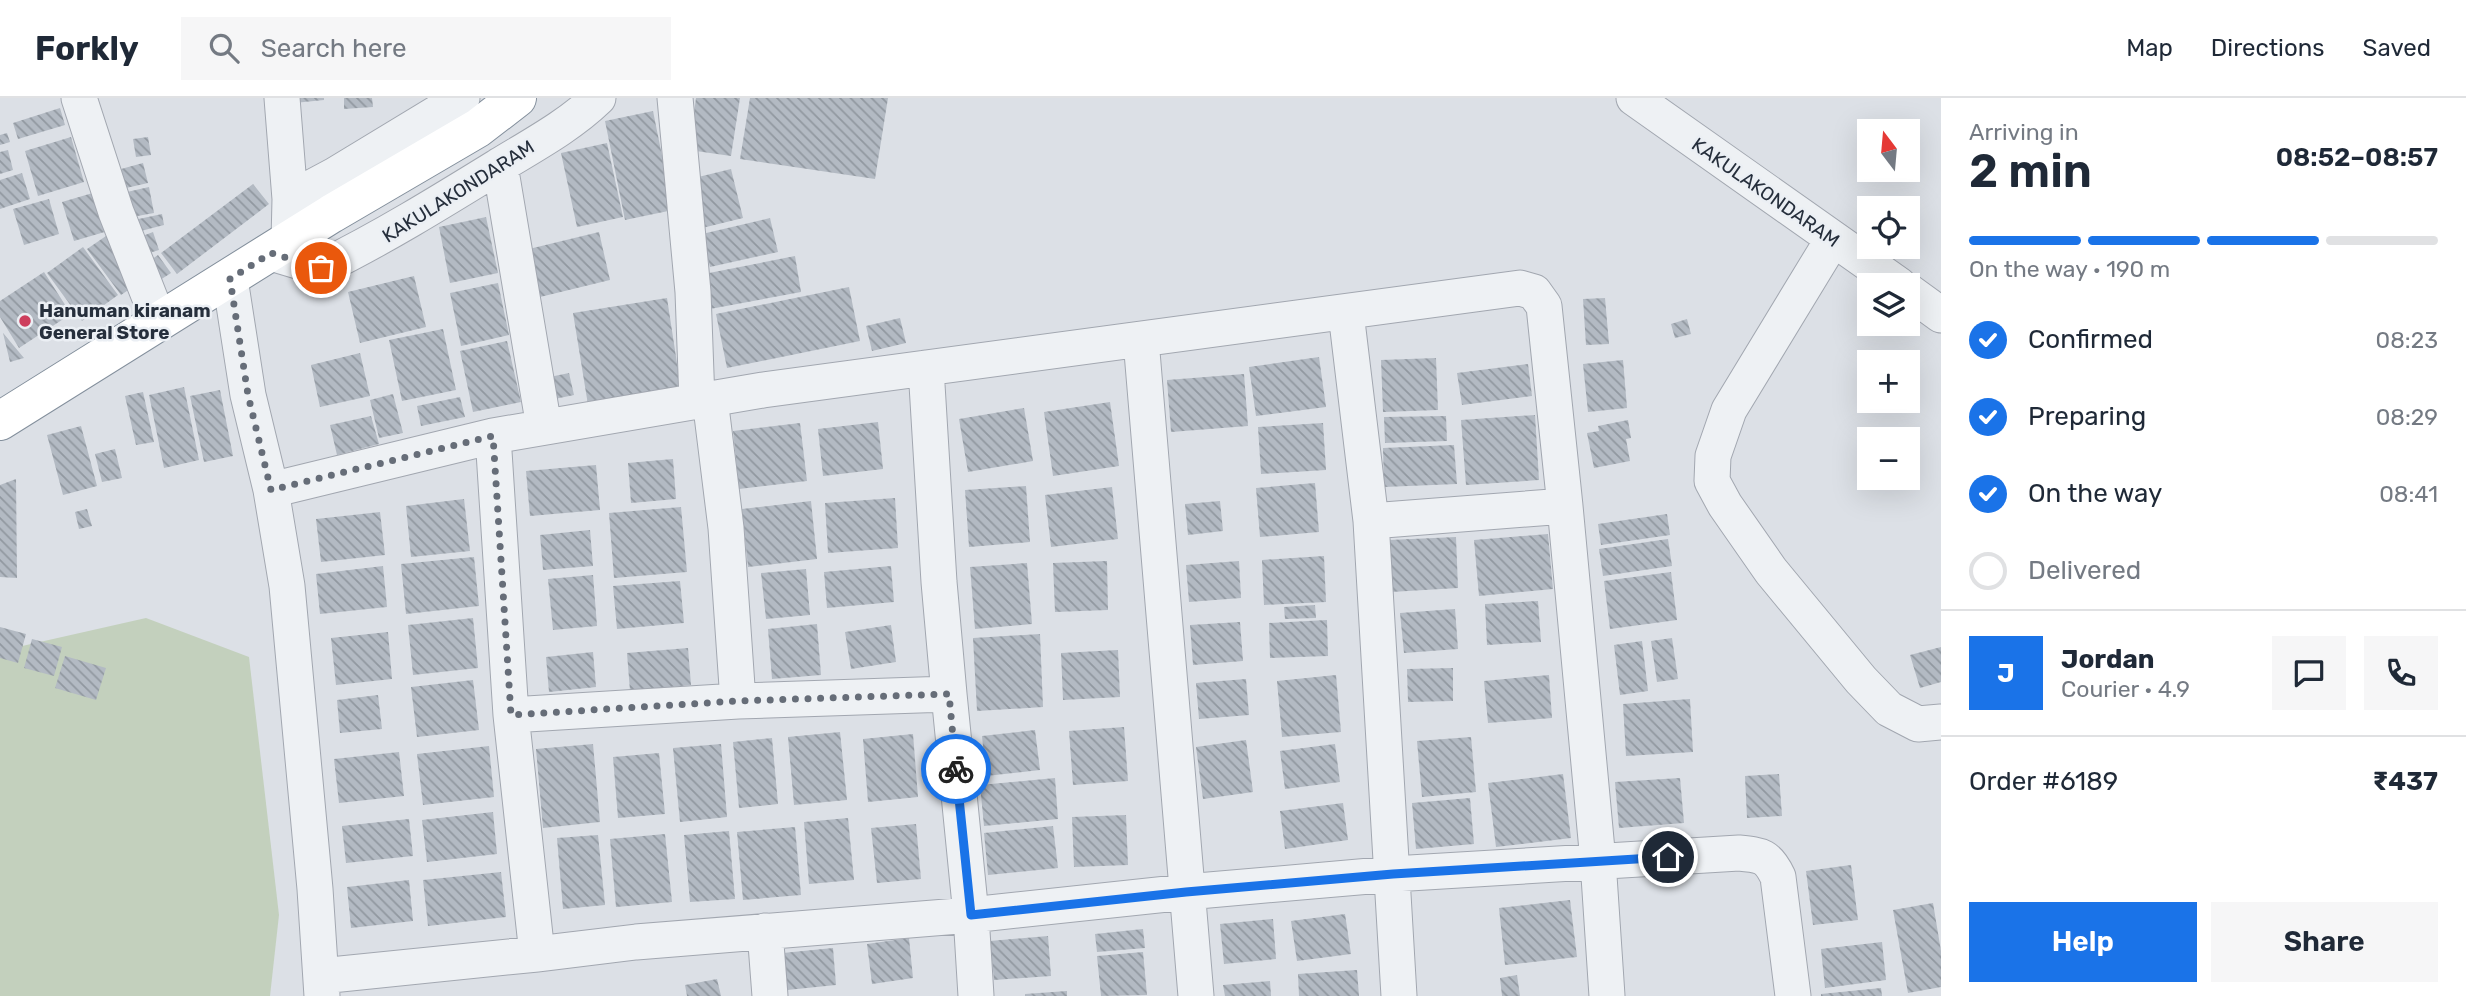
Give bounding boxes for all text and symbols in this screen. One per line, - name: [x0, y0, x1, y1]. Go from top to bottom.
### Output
- search box: [181, 17, 671, 80]
- text: Forkly: [35, 29, 139, 68]
- icon: search: [205, 29, 243, 67]
- text: Search here: [261, 33, 407, 64]
- text: Map: [2126, 34, 2173, 62]
- text: Directions: [2211, 34, 2324, 62]
- text: Saved: [2362, 34, 2431, 62]
- text: Arriving in: [1969, 118, 2079, 146]
- north arrow: [1857, 119, 1920, 182]
- map controls: [1857, 119, 1920, 490]
- street label: KAKULAKONDARAM: [1687, 133, 1844, 252]
- street label: KAKULAKONDARAM: [378, 135, 539, 248]
- text: 08:52–08:57: [2276, 142, 2438, 173]
- text: 2 min: [1969, 144, 2092, 199]
- button: locate: [1857, 196, 1920, 259]
- pin: [291, 238, 351, 298]
- icon: bag: [302, 249, 340, 287]
- text: On the way · 190 m: [1969, 255, 2170, 283]
- button: layers: [1857, 273, 1920, 336]
- place label: Hanuman kiranam General Store: [39, 299, 211, 344]
- marker: Hanuman kiranam General Store: [17, 313, 33, 329]
- icon: check: [1969, 321, 2007, 359]
- text: Confirmed: [2028, 324, 2153, 355]
- text: 08:23: [2376, 326, 2438, 354]
- button: +: [1857, 350, 1920, 413]
- icon: check: [1969, 398, 2007, 436]
- text: Preparing: [2028, 401, 2146, 432]
- text: 08:29: [2376, 403, 2438, 431]
- button: −: [1857, 427, 1920, 490]
- icon: check: [1969, 475, 2007, 513]
- text: On the way: [2028, 478, 2162, 509]
- text: 08:41: [2379, 480, 2438, 508]
- text: Delivered: [2028, 555, 2141, 586]
- button: chat: [2272, 636, 2346, 710]
- button: phone: [2364, 636, 2438, 710]
- text: Jordan: [2061, 644, 2154, 675]
- text: J: [1997, 658, 2015, 689]
- text: Courier · 4.9: [2061, 675, 2190, 703]
- courier: [921, 734, 991, 804]
- icon: bike: [937, 750, 975, 788]
- text: Order #6189: [1969, 766, 2118, 797]
- text: ₹437: [2373, 766, 2438, 797]
- pin: [1638, 827, 1698, 887]
- icon: home: [1649, 838, 1687, 876]
- button: Help: [1969, 902, 2197, 982]
- button: Share: [2211, 902, 2438, 982]

